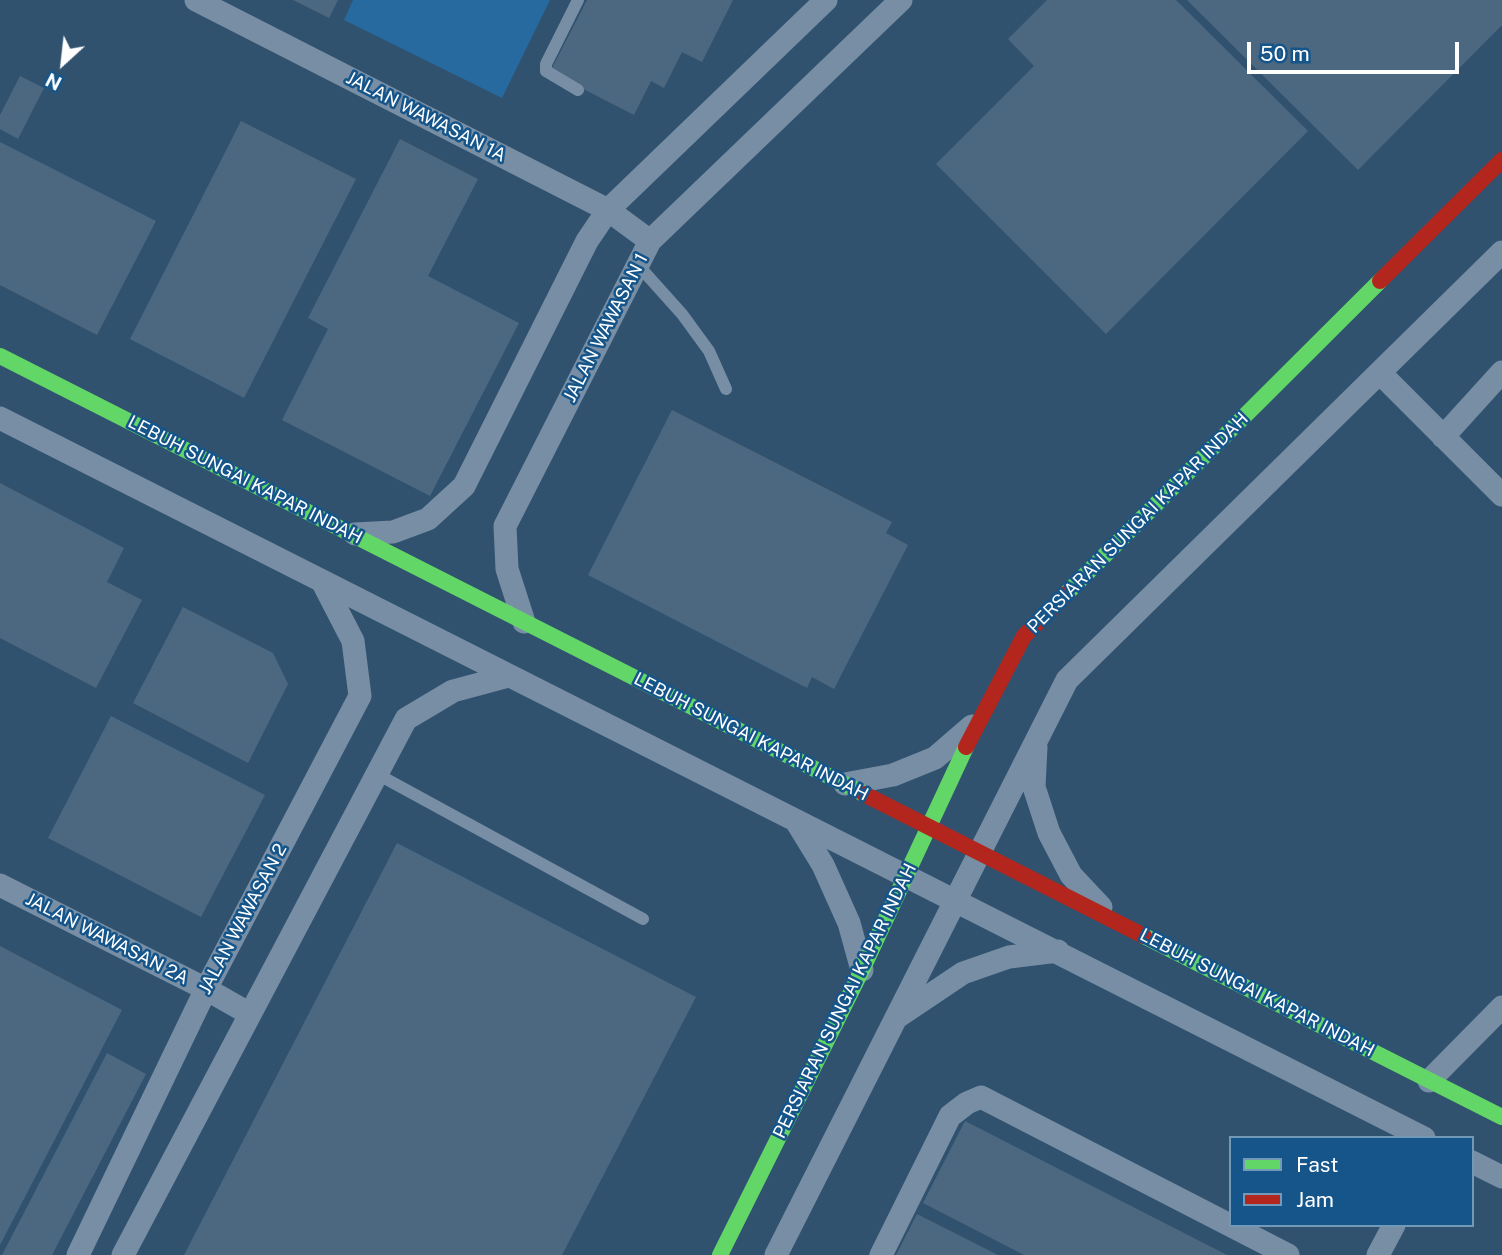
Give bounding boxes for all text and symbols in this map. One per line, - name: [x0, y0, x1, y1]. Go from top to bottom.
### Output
- north arrow: [28, 28, 98, 98]
- scale bar: [1250, 28, 1462, 72]
- text: 50 m: [1260, 41, 1310, 66]
- street label: JALAN WAWASAN 1A: [342, 67, 510, 167]
- text: N: [42, 69, 65, 95]
- street label: JALAN WAWASAN 1: [559, 250, 653, 406]
- street label: PERSIARAN SUNGAI KAPAR INDAH: [1023, 408, 1253, 638]
- street label: LEBUH SUNGAI KAPAR INDAH: [124, 411, 366, 549]
- street label: LEBUH SUNGAI KAPAR INDAH: [630, 668, 872, 806]
- street label: JALAN WAWASAN 2: [194, 840, 292, 998]
- street label: PERSIARAN SUNGAI KAPAR INDAH: [769, 860, 921, 1142]
- street label: JALAN WAWASAN 2A: [22, 889, 192, 989]
- street label: LEBUH SUNGAI KAPAR INDAH: [1136, 924, 1378, 1062]
- legend: [1229, 1136, 1474, 1227]
- text: Fast: [1296, 1152, 1338, 1177]
- text: Jam: [1296, 1187, 1334, 1212]

